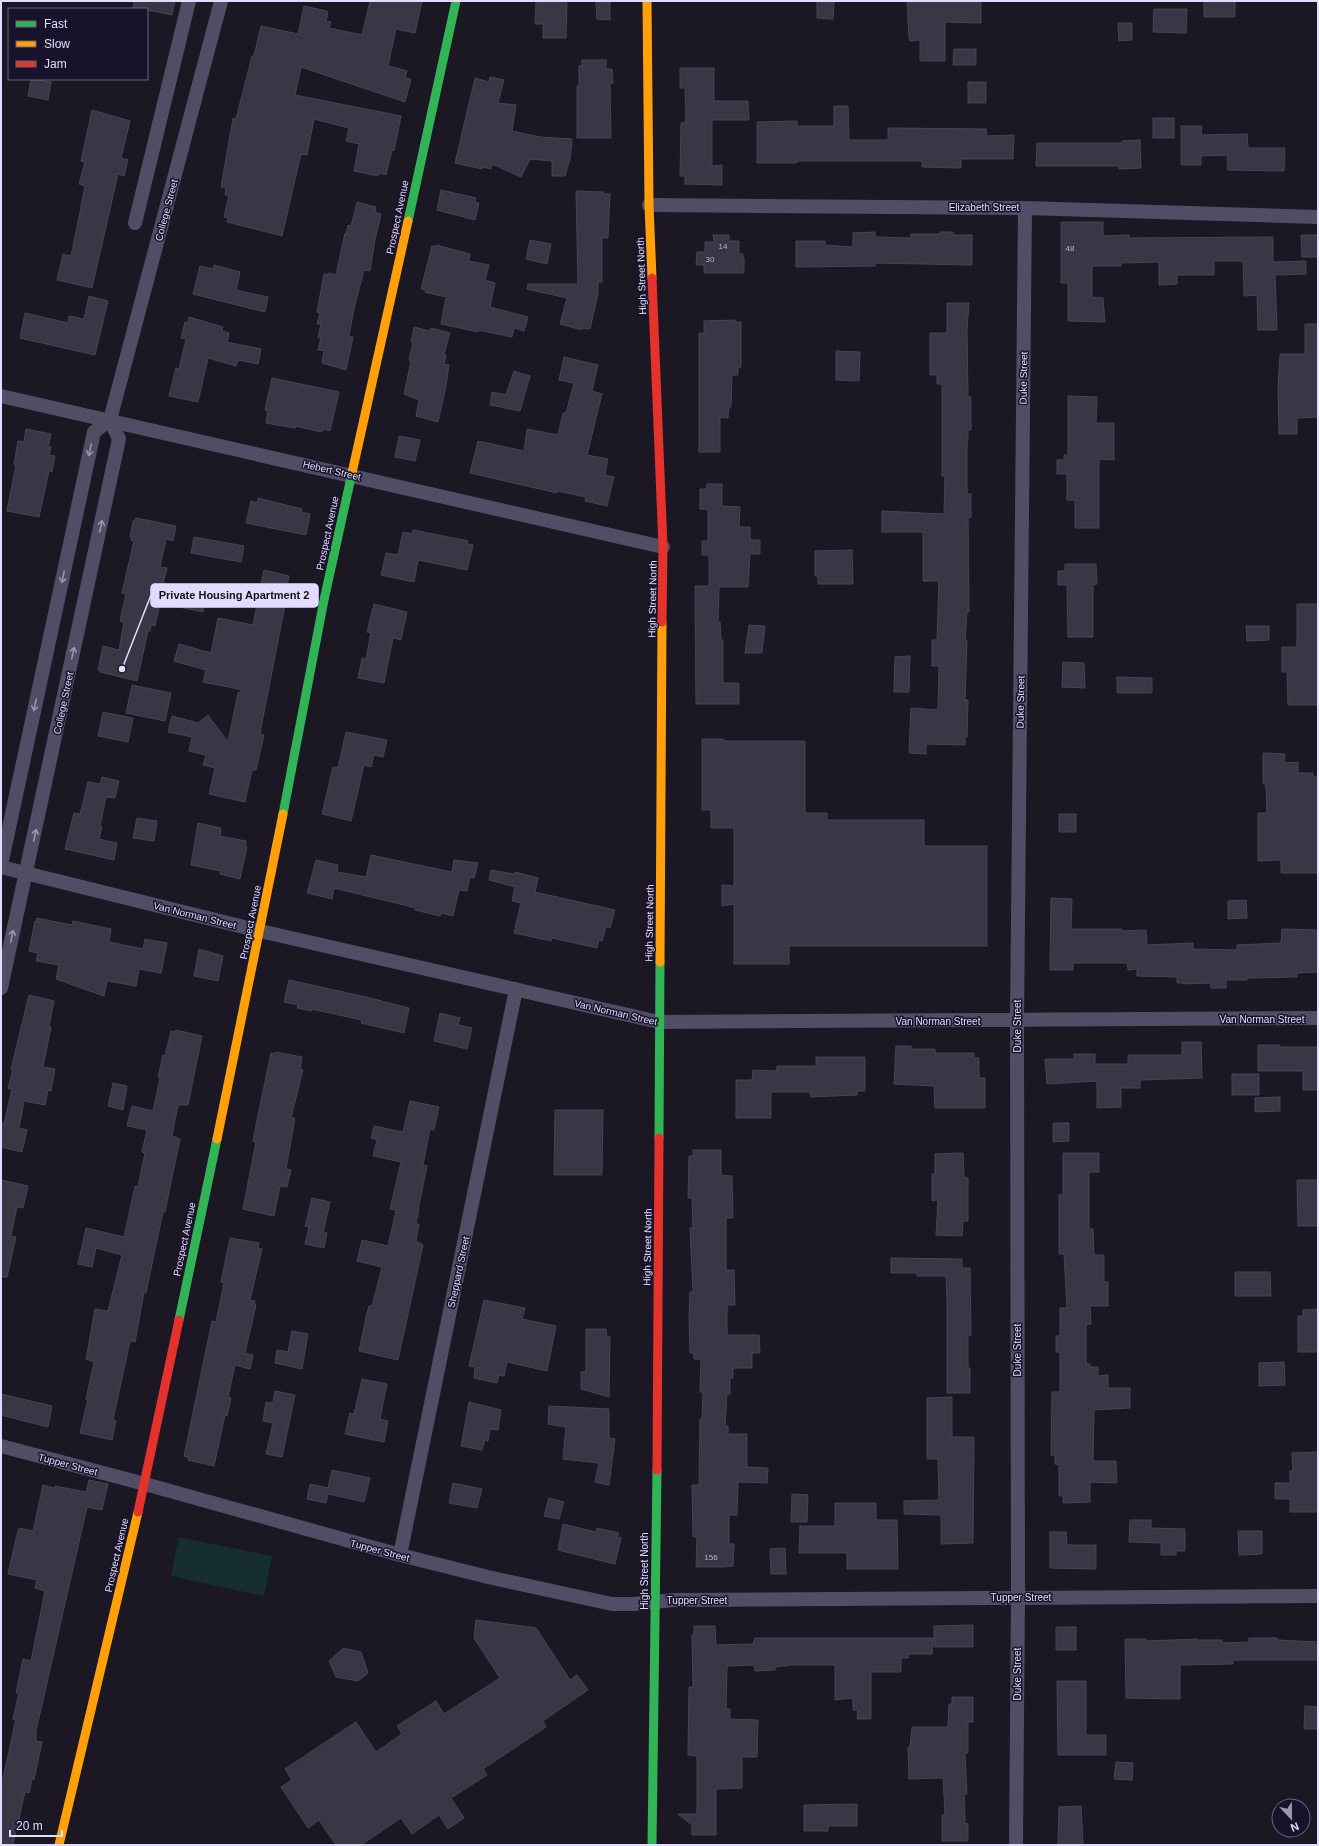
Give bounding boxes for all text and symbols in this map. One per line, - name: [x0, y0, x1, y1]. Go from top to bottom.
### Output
- legend: [8, 8, 148, 80]
- text: Fast: [44, 17, 68, 31]
- text: Slow: [44, 37, 70, 51]
- text: Jam: [44, 57, 67, 71]
- street label: College Street: [153, 178, 180, 242]
- street label: Prospect Avenue: [384, 179, 411, 255]
- street label: Elizabeth Street: [949, 202, 1020, 213]
- street label: High Street North: [635, 237, 648, 315]
- house number: 14: [719, 242, 728, 251]
- house number: 48: [1066, 244, 1075, 253]
- house number: 30: [706, 255, 715, 264]
- street label: Duke Street: [1018, 351, 1029, 405]
- one-way arrow: [85, 443, 93, 456]
- street label: Hebert Street: [302, 458, 362, 483]
- street label: Prospect Avenue: [314, 495, 341, 571]
- one-way arrow: [97, 520, 105, 533]
- street label: High Street North: [646, 560, 659, 638]
- one-way arrow: [58, 571, 66, 584]
- callout: Private Housing Apartment 2: [151, 584, 318, 607]
- text: Private Housing Apartment 2: [159, 589, 309, 601]
- one-way arrow: [70, 647, 78, 660]
- street label: College Street: [52, 671, 76, 735]
- street label: Duke Street: [1015, 675, 1026, 729]
- one-way arrow: [31, 698, 39, 711]
- one-way arrow: [31, 829, 39, 842]
- street label: Prospect Avenue: [238, 884, 263, 960]
- street label: High Street North: [643, 884, 656, 962]
- street label: Van Norman Street: [152, 900, 238, 931]
- one-way arrow: [9, 930, 17, 943]
- street label: Van Norman Street: [573, 998, 659, 1027]
- street label: Duke Street: [1012, 999, 1023, 1052]
- street label: Van Norman Street: [1220, 1014, 1305, 1025]
- street label: Van Norman Street: [896, 1016, 981, 1027]
- street label: Prospect Avenue: [171, 1201, 198, 1277]
- street label: High Street North: [641, 1208, 654, 1286]
- street label: Sheppard Street: [446, 1235, 471, 1309]
- street label: Duke Street: [1012, 1323, 1023, 1376]
- street label: Tupper Street: [37, 1451, 99, 1478]
- street label: Prospect Avenue: [103, 1517, 130, 1593]
- street label: High Street North: [639, 1532, 650, 1610]
- street label: Tupper Street: [349, 1537, 411, 1564]
- house number: 156: [704, 1553, 718, 1562]
- street label: Tupper Street: [991, 1592, 1052, 1603]
- street label: Tupper Street: [667, 1595, 728, 1606]
- street label: Duke Street: [1012, 1647, 1023, 1700]
- north arrow: [1271, 1798, 1311, 1838]
- scale bar: [10, 1812, 62, 1838]
- text: 20 m: [16, 1819, 43, 1833]
- text: N: [1289, 1820, 1301, 1834]

